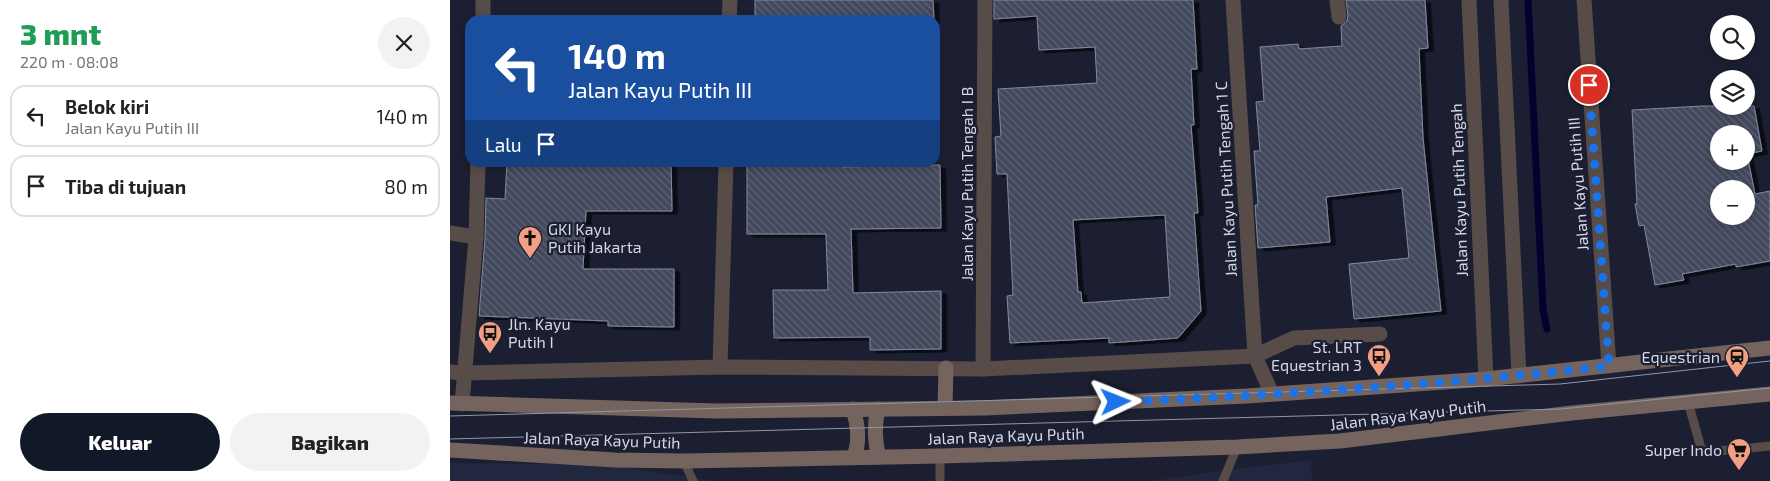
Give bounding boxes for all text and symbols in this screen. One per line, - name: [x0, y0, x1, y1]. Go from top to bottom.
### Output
- text: 3 mnt: [20, 15, 101, 51]
- map controls: [1710, 15, 1755, 225]
- button: search: [1710, 15, 1755, 60]
- button: close: [378, 17, 430, 69]
- text: 140 m: [568, 34, 666, 76]
- icon: left: [485, 35, 550, 100]
- text: 220 m · 08:08: [20, 52, 119, 71]
- pin: [1568, 64, 1610, 106]
- button: layers: [1710, 70, 1755, 115]
- icon: arrive: [1575, 71, 1603, 99]
- text: Jalan Kayu Putih III: [568, 76, 752, 102]
- street label: Jalan Kayu Putih Tengah 1 C: [1211, 81, 1240, 277]
- street label: Jalan Kayu Putih Tengah I B: [957, 87, 976, 281]
- text: Belok kiri: [65, 95, 149, 118]
- icon: left: [22, 102, 50, 130]
- street label: Jalan Kayu Putih Tengah: [1446, 103, 1471, 277]
- text: 140 m: [376, 105, 428, 128]
- street label: Jalan Kayu Putih III: [1563, 116, 1592, 252]
- text: Jalan Kayu Putih III: [65, 118, 199, 137]
- button: +: [1710, 125, 1755, 170]
- icon: arrive: [532, 130, 560, 158]
- text: Lalu: [485, 133, 522, 156]
- icon: arrive: [22, 172, 50, 200]
- text: Tiba di tujuan: [65, 175, 186, 198]
- text: 80 m: [384, 175, 428, 198]
- button: −: [1710, 180, 1755, 225]
- place label: GKI Kayu Putih Jakarta: [548, 219, 642, 256]
- church icon: GKI Kayu Putih Jakarta: [517, 225, 543, 259]
- place label: Jln. Kayu Putih I: [508, 314, 571, 351]
- bus stop icon: Jln. Kayu Putih I: [477, 320, 503, 354]
- place label: St. LRT Equestrian 3: [1271, 337, 1362, 374]
- bus stop icon: St. LRT Equestrian 3: [1366, 343, 1392, 377]
- station icon: Equestrian: [1724, 344, 1750, 378]
- place label: Equestrian: [1642, 347, 1720, 366]
- position arrow: [1089, 375, 1141, 427]
- street label: Jalan Raya Kayu Putih: [1329, 395, 1487, 434]
- button: Keluar: [20, 413, 220, 471]
- button: Bagikan: [230, 413, 430, 471]
- street label: Jalan Raya Kayu Putih: [927, 423, 1085, 448]
- street label: Jalan Raya Kayu Putih: [523, 427, 681, 452]
- supermarket icon: Super Indo: [1726, 437, 1752, 471]
- place label: Super Indo: [1645, 440, 1722, 459]

